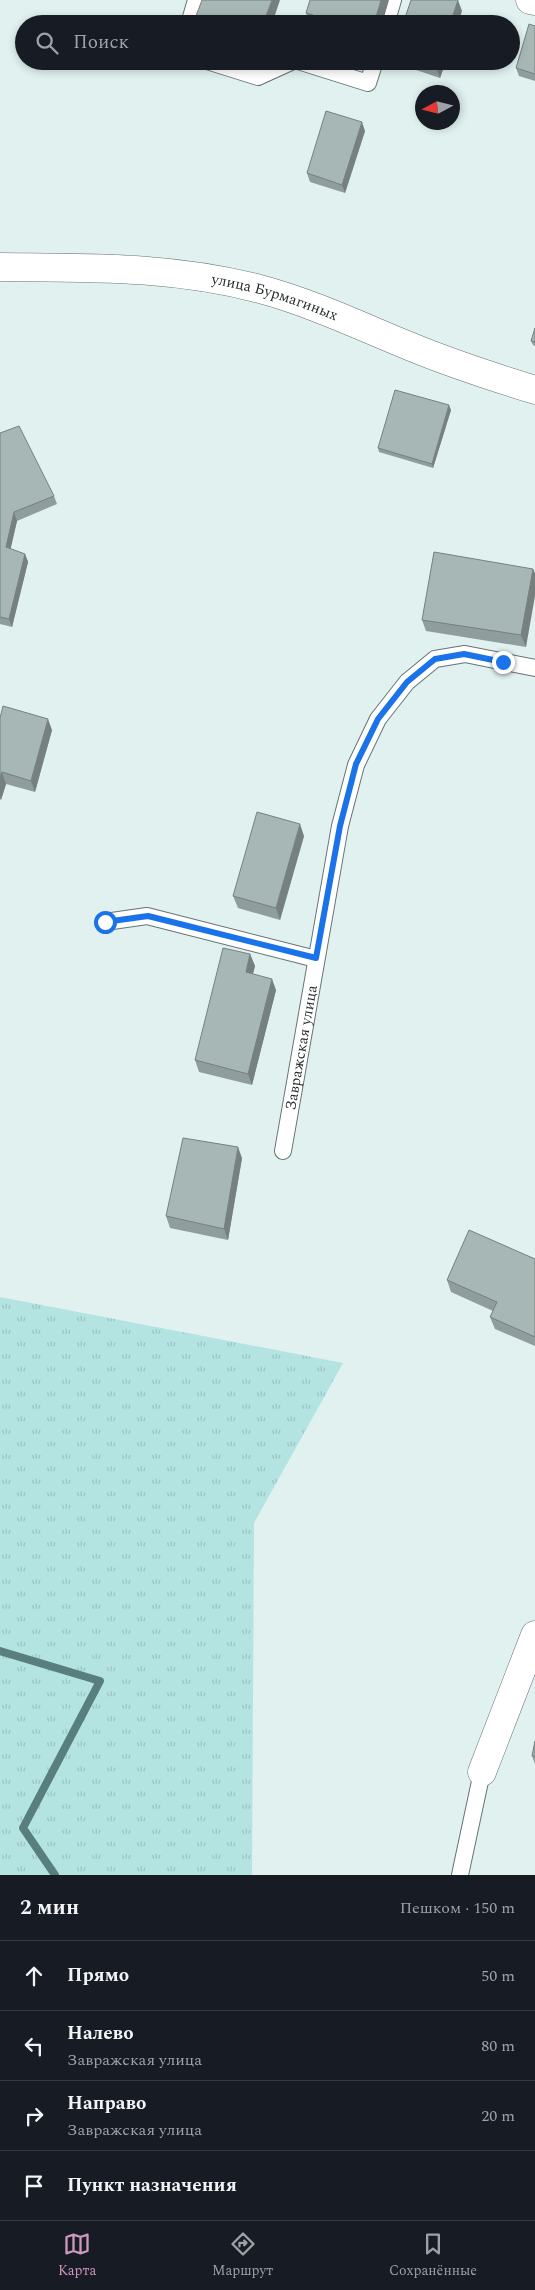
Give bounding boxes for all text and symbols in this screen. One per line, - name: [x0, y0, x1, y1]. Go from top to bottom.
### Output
- search box: [15, 15, 520, 70]
- text: Поиск: [73, 28, 129, 57]
- icon: search: [33, 29, 61, 57]
- north arrow: [415, 85, 460, 130]
- street label: улица Бурмагиных: [209, 268, 342, 327]
- route end: [492, 651, 515, 674]
- route start: [94, 911, 117, 934]
- street label: Завражская улица: [279, 983, 324, 1112]
- text: 2 мин: [20, 1892, 79, 1924]
- text: Пешком · 150 m: [400, 1896, 515, 1920]
- text: Прямо: [67, 1961, 129, 1990]
- icon: ahead: [20, 1962, 48, 1990]
- text: 50 m: [481, 1964, 515, 1988]
- text: Налево: [67, 2019, 134, 2048]
- icon: left: [20, 2032, 48, 2060]
- text: 80 m: [481, 2034, 515, 2058]
- text: Завражская улица: [67, 2048, 202, 2072]
- text: Направо: [67, 2089, 146, 2118]
- icon: right: [20, 2102, 48, 2130]
- text: 20 m: [481, 2104, 515, 2128]
- text: Завражская улица: [67, 2118, 202, 2142]
- text: Пункт назначения: [67, 2171, 237, 2200]
- icon: arrive: [20, 2172, 48, 2200]
- tab: Карта: [58, 2230, 96, 2281]
- tab: Маршрут: [212, 2230, 273, 2281]
- tab: Сохранённые: [389, 2230, 477, 2281]

